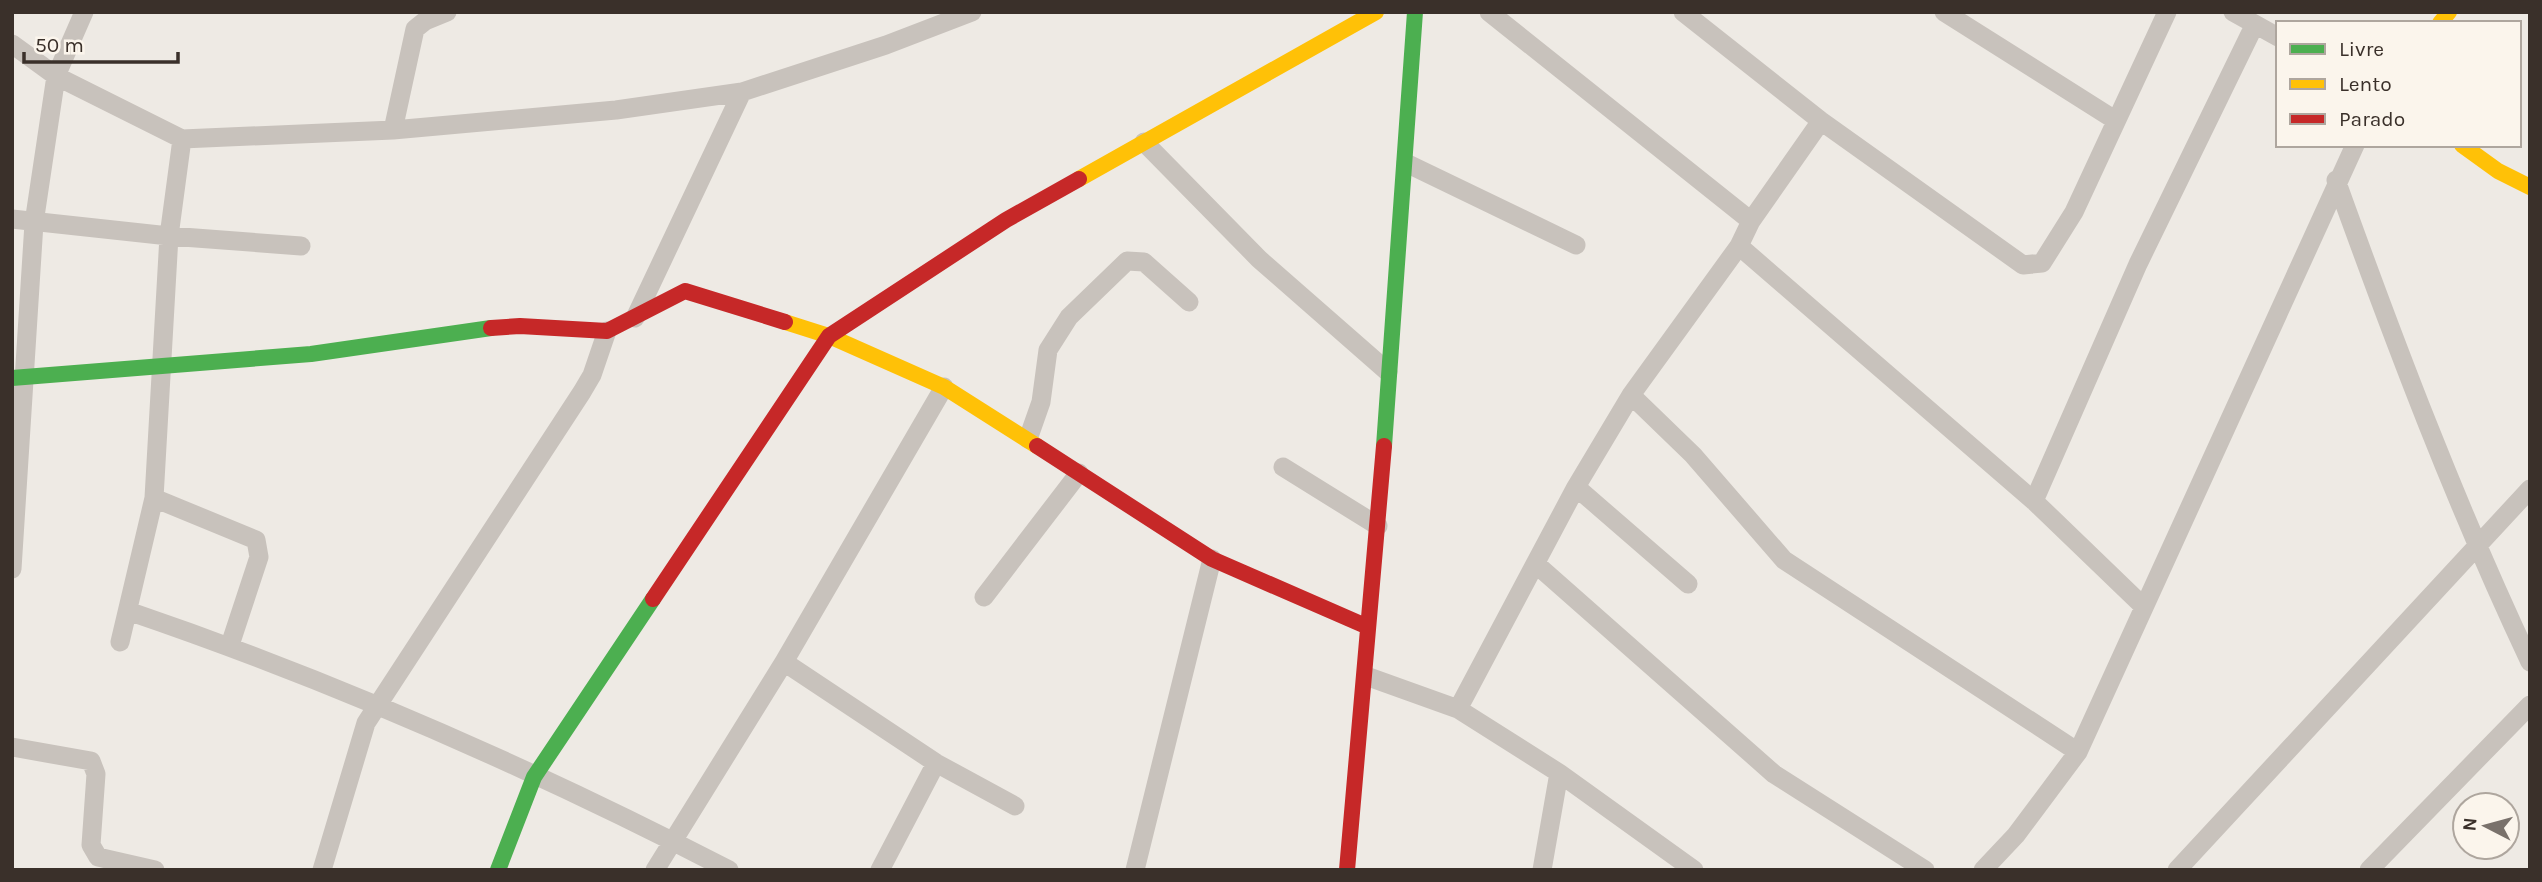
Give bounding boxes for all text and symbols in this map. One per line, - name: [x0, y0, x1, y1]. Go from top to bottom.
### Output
- scale bar: [24, 21, 178, 65]
- legend: [2276, 21, 2521, 147]
- text: 50 m: [35, 33, 84, 57]
- text: Livre: [2339, 37, 2384, 61]
- text: Lento: [2339, 72, 2392, 96]
- text: Parado: [2339, 107, 2405, 131]
- north arrow: [2451, 791, 2521, 861]
- text: N: [2458, 816, 2482, 832]

